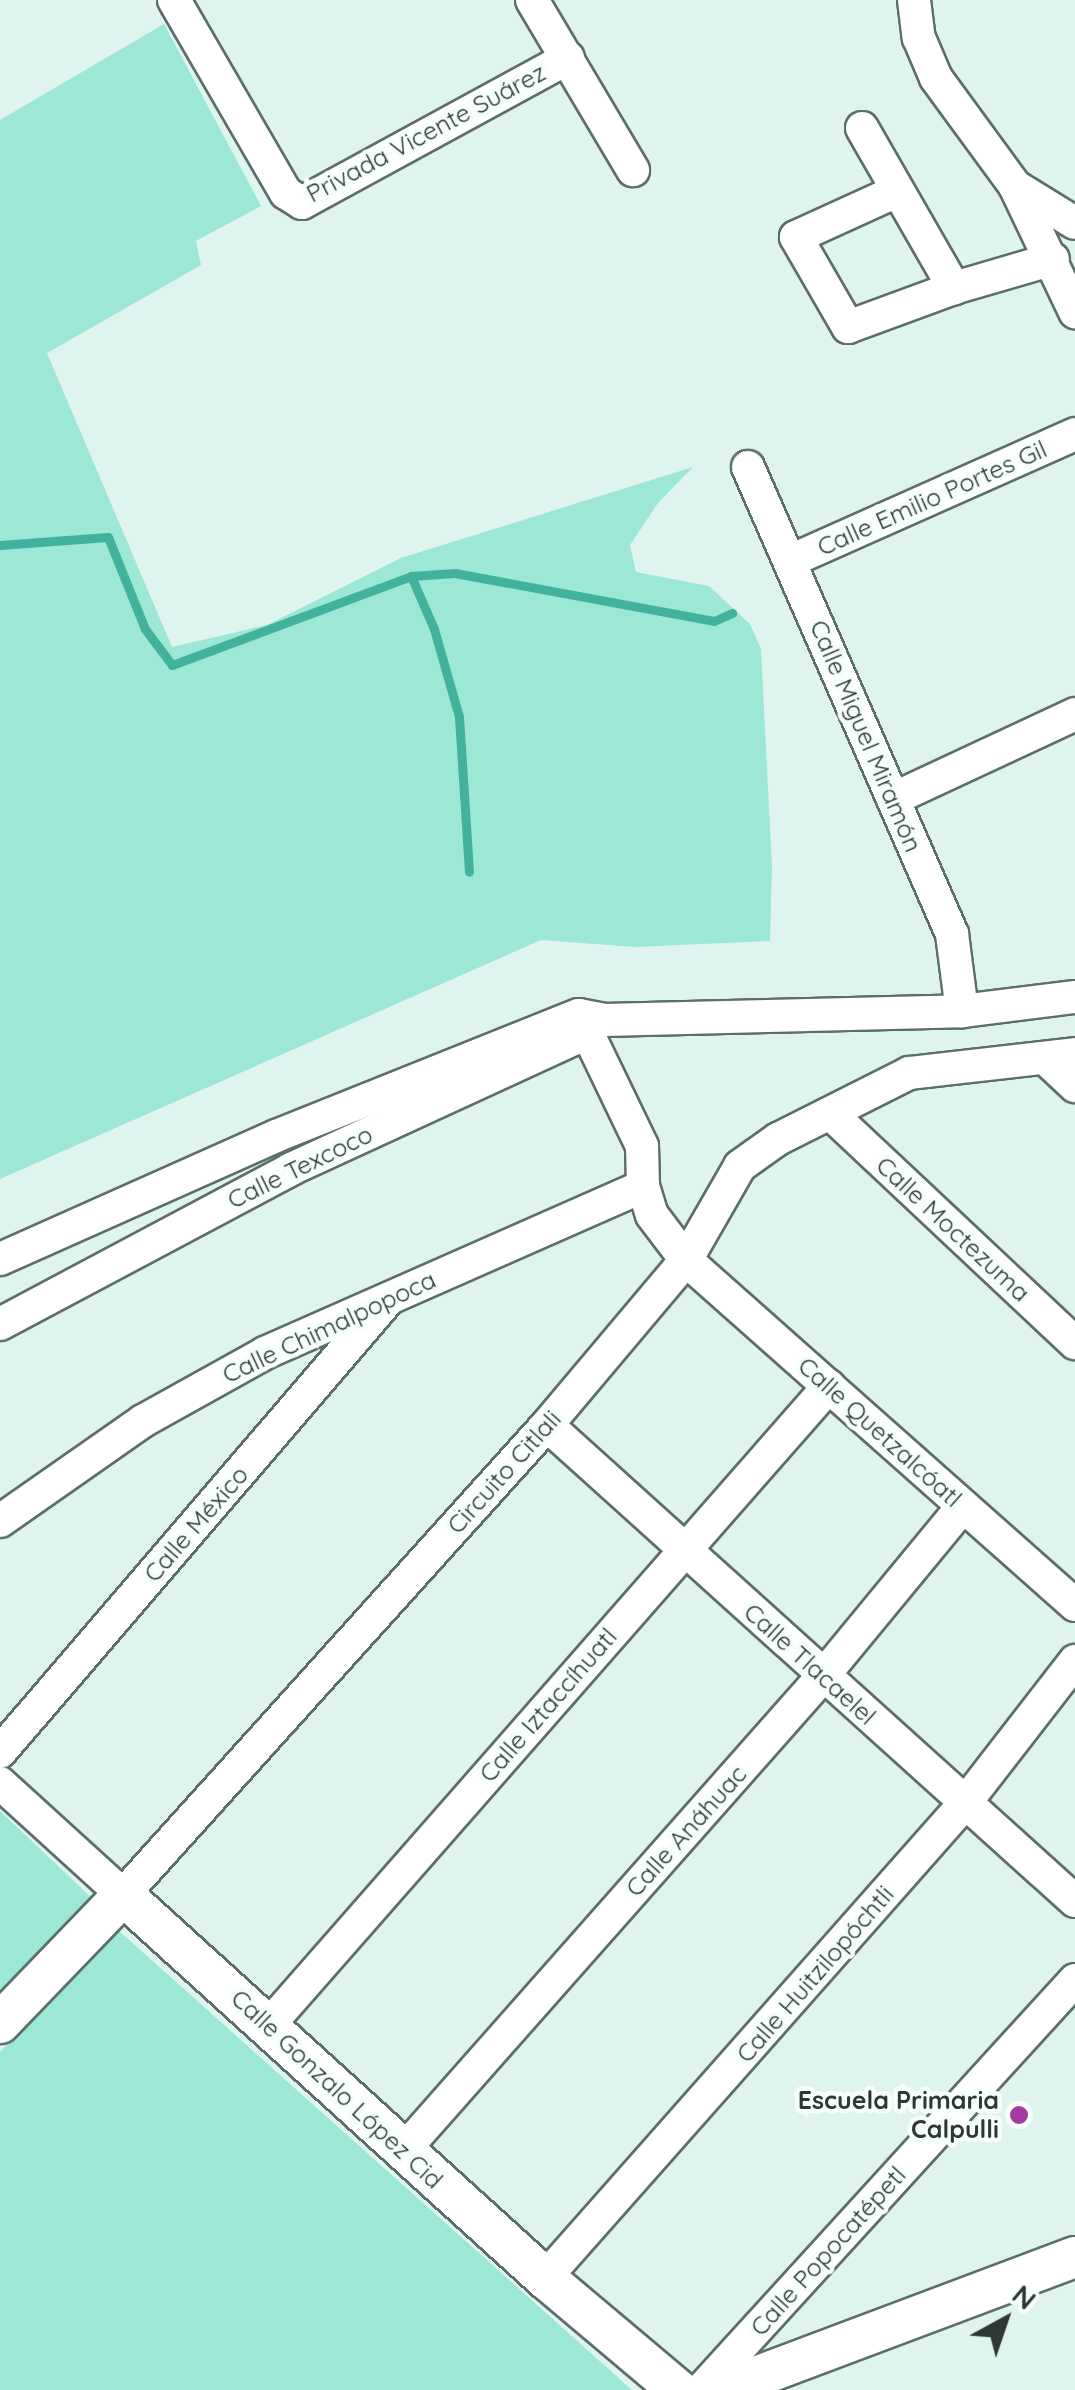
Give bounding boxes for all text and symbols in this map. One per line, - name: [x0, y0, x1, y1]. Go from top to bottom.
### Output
- street label: Privada Vicente Suárez: [301, 57, 551, 209]
- street label: Calle Emilio Portes Gil: [813, 434, 1051, 562]
- street label: Calle Miguel Miramón: [804, 616, 928, 856]
- street label: Calle Texcoco: [223, 1119, 377, 1215]
- street label: Calle Moctezuma: [870, 1150, 1036, 1308]
- street label: Calle Chimalpopoca: [218, 1264, 440, 1390]
- street label: Calle Quetzalcóatl: [792, 1351, 968, 1513]
- street label: Circuito Citlali: [441, 1404, 567, 1540]
- street label: Calle México: [138, 1460, 254, 1588]
- street label: Calle Tlacaelel: [738, 1597, 882, 1731]
- street label: Calle Iztaccíhuatl: [473, 1622, 623, 1788]
- street label: Calle Anáhuac: [619, 1759, 753, 1903]
- street label: Calle Huitzilopóchtli: [730, 1879, 900, 2069]
- street label: Calle Gonzalo López Cid: [225, 1983, 449, 2195]
- place label: Escuela Primaria Calpulli: [798, 2086, 999, 2145]
- marker: Escuela Primaria Calpulli: [1008, 2104, 1030, 2126]
- street label: Calle Popocatépetl: [744, 2160, 912, 2342]
- north arrow: [955, 2270, 1055, 2370]
- text: N: [1005, 2277, 1044, 2317]

